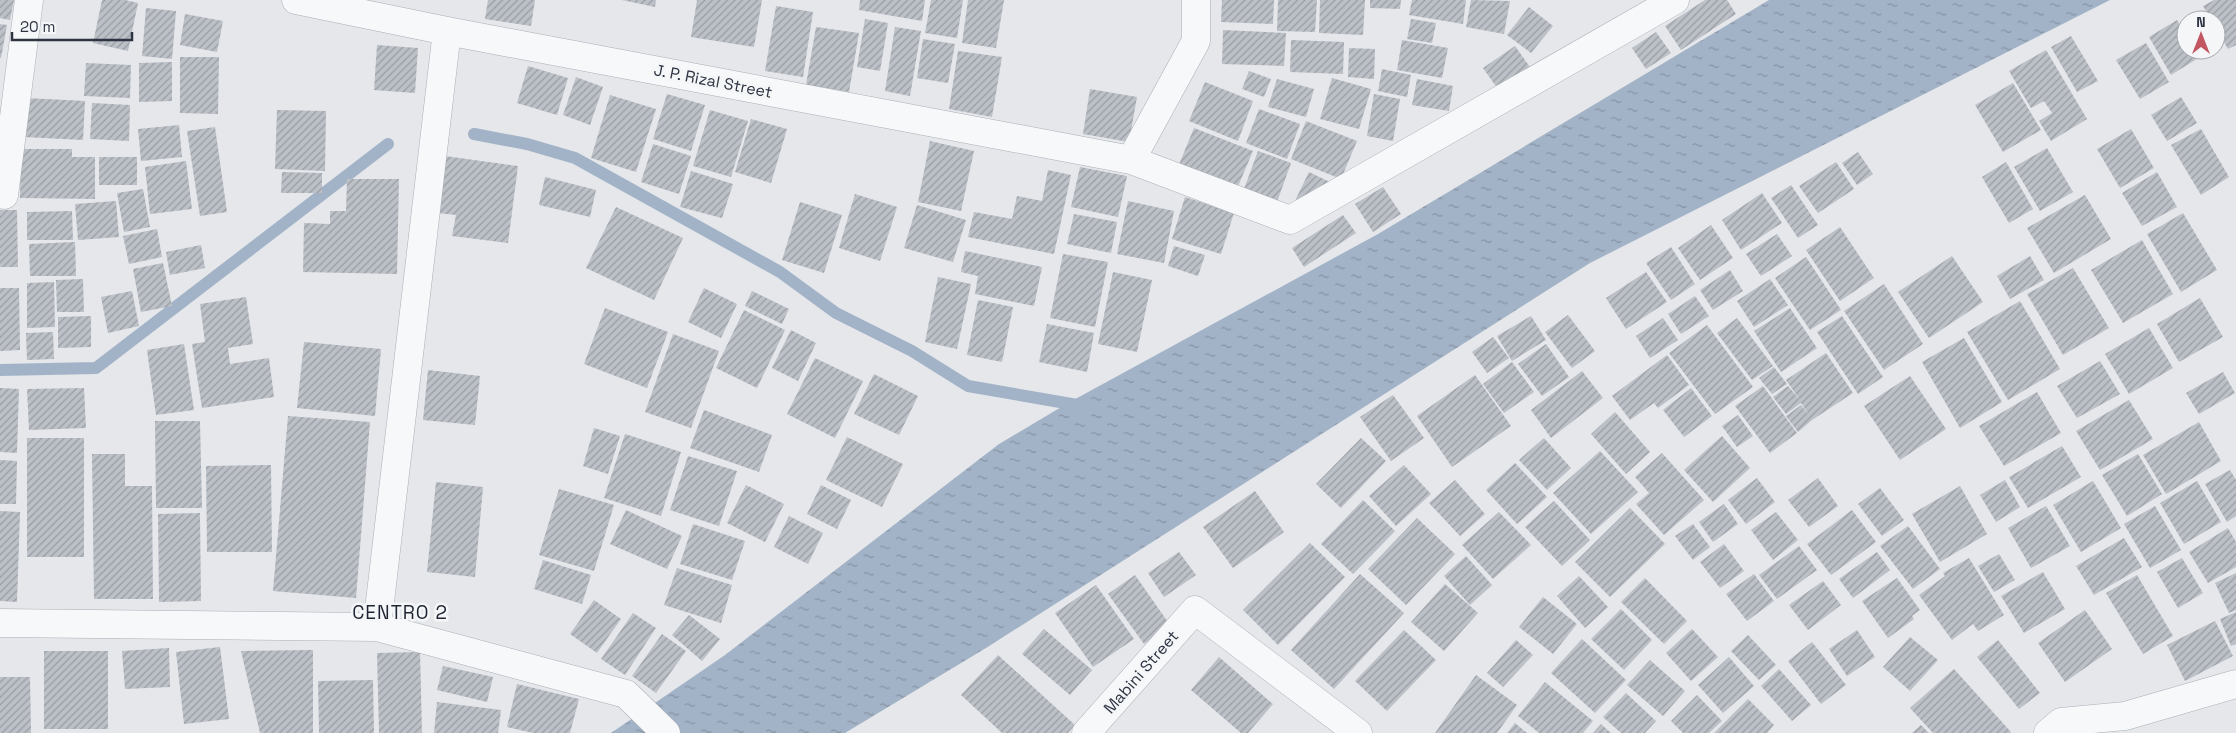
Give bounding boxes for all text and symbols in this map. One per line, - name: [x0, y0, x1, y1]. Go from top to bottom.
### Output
- scale bar: [12, 10, 132, 42]
- north arrow: [2176, 10, 2226, 60]
- text: N: [2196, 13, 2206, 31]
- text: 20 m: [20, 17, 55, 36]
- street label: J. P. Rizal Street: [652, 59, 774, 103]
- district label: CENTRO 2: [352, 600, 448, 625]
- street label: Mabini Street: [1099, 626, 1183, 718]

